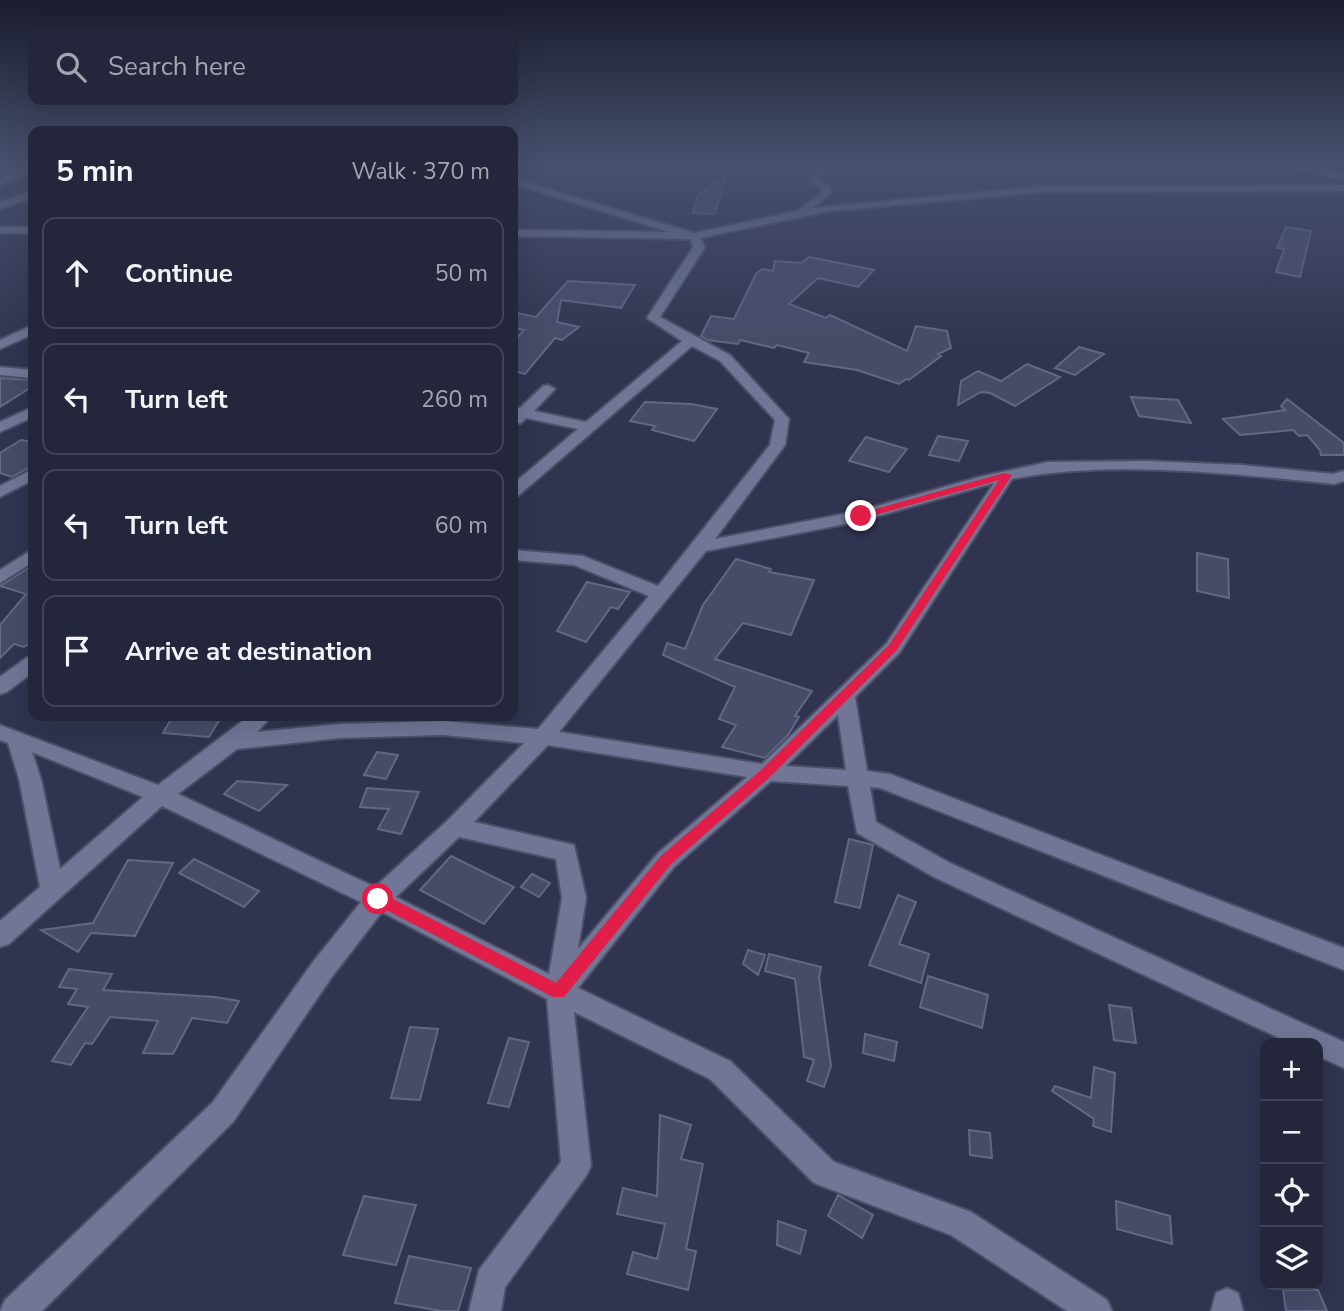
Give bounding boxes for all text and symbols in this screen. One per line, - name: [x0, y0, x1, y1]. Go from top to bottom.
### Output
- search box: [28, 28, 518, 105]
- icon: search: [52, 48, 90, 86]
- text: Search here: [108, 49, 246, 84]
- text: 5 min: [56, 151, 134, 192]
- text: Walk · 370 m: [351, 156, 490, 187]
- icon: ahead: [58, 254, 96, 292]
- text: Continue: [125, 256, 233, 291]
- text: 50 m: [435, 258, 488, 289]
- icon: left: [58, 380, 96, 418]
- text: Turn left: [125, 382, 228, 417]
- text: 260 m: [421, 384, 488, 415]
- route end: [845, 500, 876, 531]
- icon: left: [58, 506, 96, 544]
- text: Turn left: [125, 508, 228, 543]
- text: 60 m: [435, 510, 488, 541]
- icon: arrive: [58, 632, 96, 670]
- text: Arrive at destination: [125, 634, 372, 669]
- route start: [362, 883, 393, 914]
- map controls: [1260, 1038, 1323, 1290]
- button: +: [1260, 1038, 1323, 1101]
- button: −: [1260, 1101, 1323, 1164]
- button: locate: [1260, 1164, 1323, 1227]
- button: layers: [1260, 1227, 1323, 1290]

